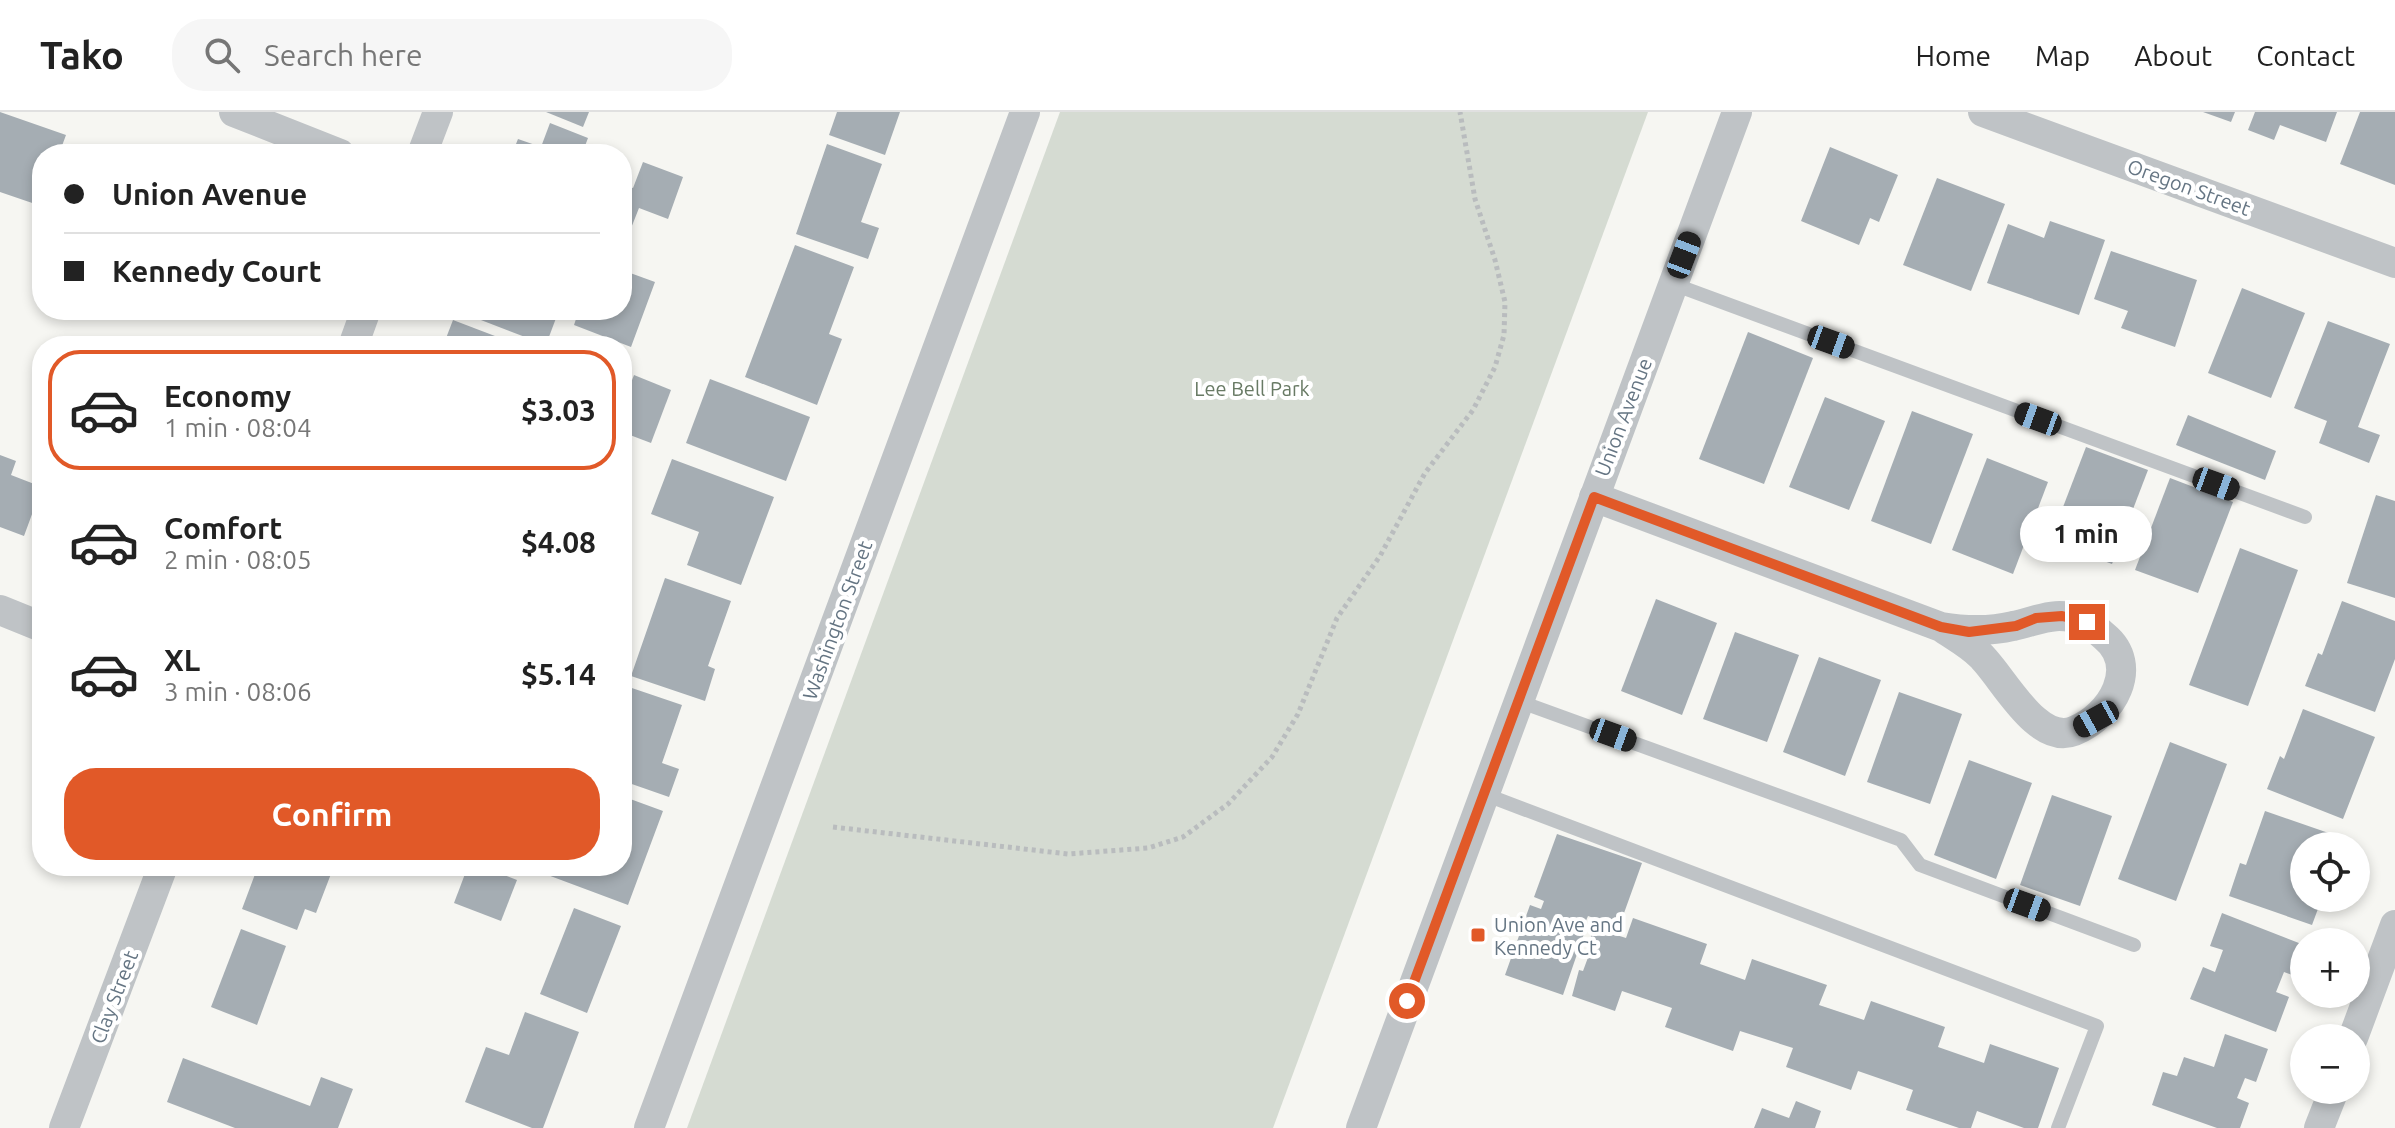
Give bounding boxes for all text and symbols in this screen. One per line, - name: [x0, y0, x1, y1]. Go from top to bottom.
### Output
- search box: [172, 19, 732, 91]
- icon: search: [200, 33, 244, 77]
- text: Tako: [40, 34, 124, 76]
- text: Search here: [264, 38, 423, 72]
- text: Home: [1916, 40, 1991, 71]
- text: Map: [2035, 40, 2090, 71]
- text: About: [2134, 40, 2212, 71]
- text: Contact: [2256, 40, 2355, 71]
- street label: Oregon Street: [2124, 154, 2254, 220]
- text: Union Avenue: [112, 177, 307, 211]
- car: [1664, 228, 1704, 282]
- text: Kennedy Court: [112, 254, 321, 288]
- car: [1804, 323, 1858, 361]
- street label: Union Avenue: [1590, 355, 1656, 479]
- icon: car: [68, 374, 140, 446]
- park label: Lee Bell Park: [1194, 377, 1310, 400]
- text: Economy: [164, 379, 291, 413]
- text: $3.03: [521, 393, 596, 427]
- car: [2011, 400, 2065, 438]
- text: 1 min · 08:04: [164, 413, 312, 442]
- car: [2189, 465, 2243, 503]
- icon: car: [68, 506, 140, 578]
- callout: 1 min: [2021, 506, 2153, 562]
- text: Comfort: [164, 511, 282, 545]
- text: 1 min: [2053, 519, 2119, 548]
- text: $4.08: [521, 525, 596, 559]
- street label: Washington Street: [798, 537, 877, 703]
- text: 2 min · 08:05: [164, 545, 312, 574]
- route end: [2069, 604, 2105, 640]
- icon: car: [68, 638, 140, 710]
- text: XL: [164, 643, 200, 677]
- text: $5.14: [521, 657, 596, 691]
- text: 3 min · 08:06: [164, 677, 312, 706]
- car: [2069, 697, 2123, 741]
- car: [1586, 716, 1640, 754]
- button: Confirm: [64, 768, 600, 860]
- map controls: [2290, 832, 2370, 1104]
- button: locate: [2290, 832, 2370, 912]
- car: [2000, 886, 2054, 924]
- place label: Union Ave and Kennedy Ct: [1494, 913, 1623, 959]
- marker: Union Ave and Kennedy Ct: [1469, 926, 1487, 944]
- button: +: [2290, 928, 2370, 1008]
- street label: Clay Street: [86, 947, 142, 1047]
- route start: [1389, 983, 1425, 1019]
- button: −: [2290, 1024, 2370, 1104]

